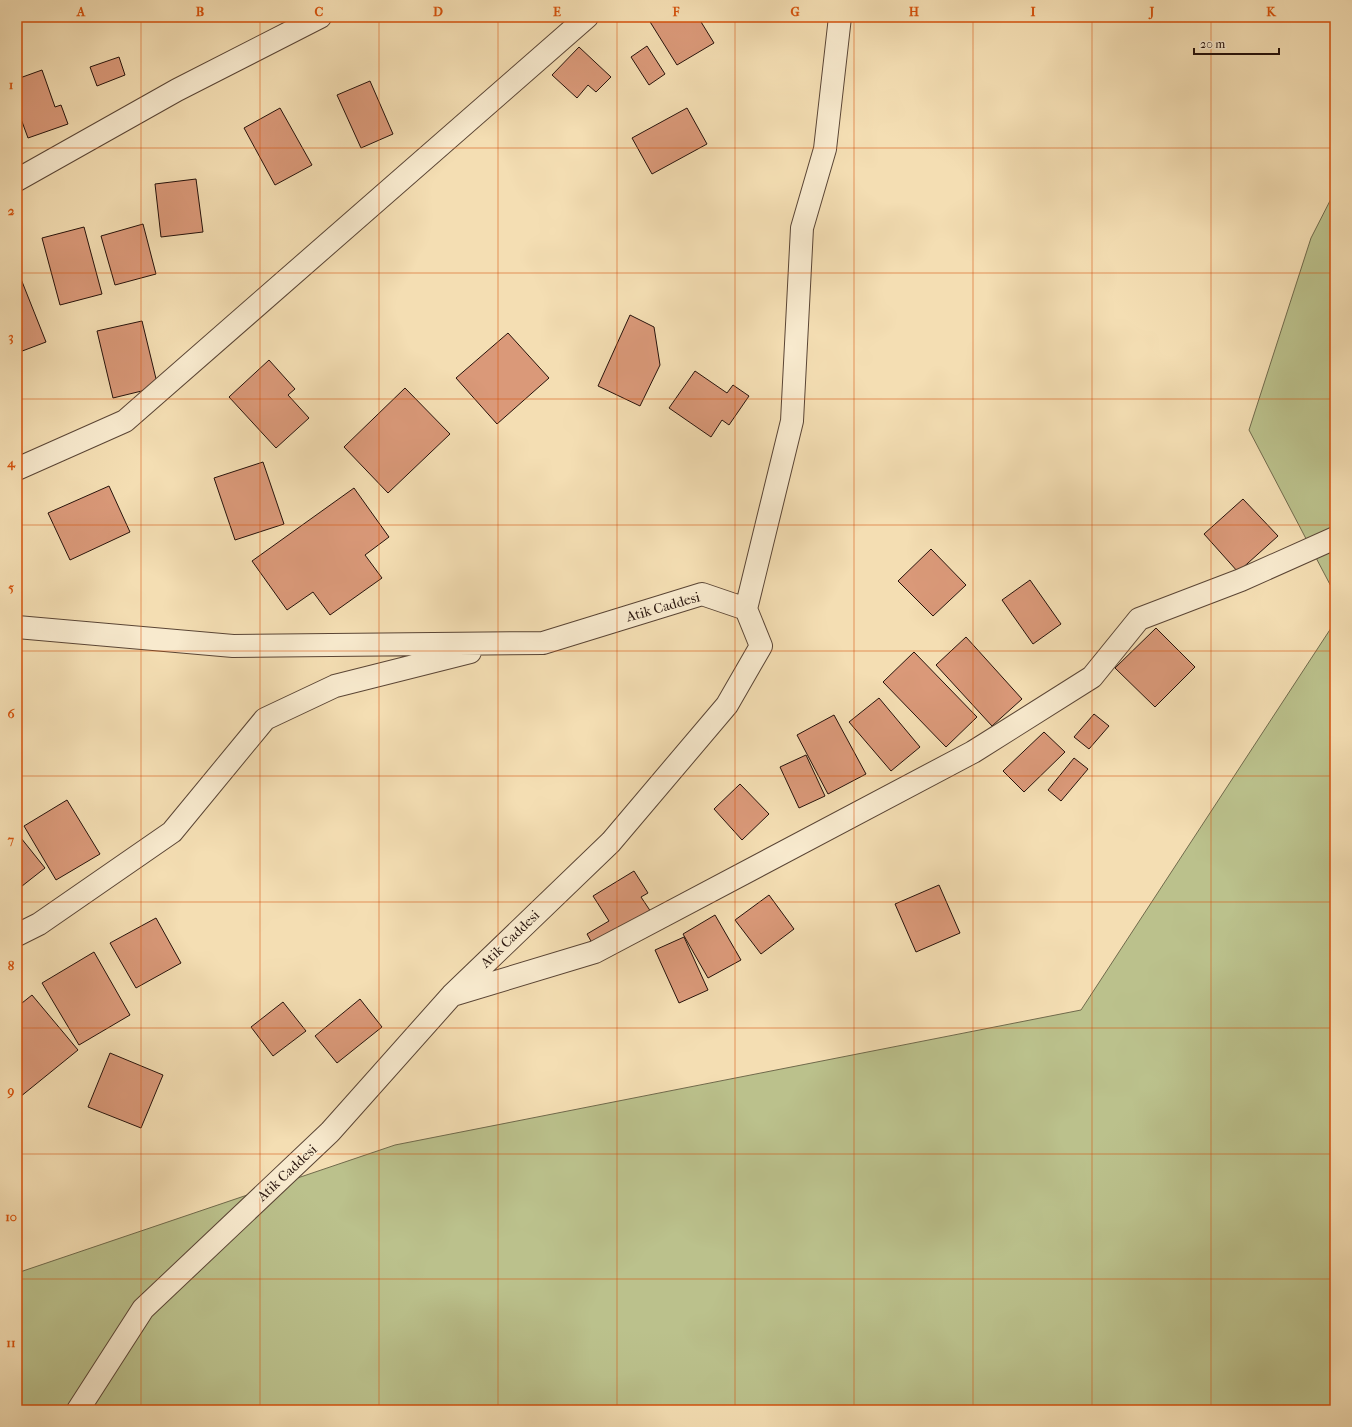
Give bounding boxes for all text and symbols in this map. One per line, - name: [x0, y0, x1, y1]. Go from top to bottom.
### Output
- text: A: [76, 4, 86, 19]
- text: B: [196, 4, 205, 19]
- text: C: [315, 4, 324, 19]
- text: D: [433, 4, 443, 19]
- text: E: [553, 4, 561, 19]
- text: F: [672, 4, 680, 19]
- text: G: [790, 4, 800, 19]
- text: H: [909, 4, 920, 19]
- text: I: [1030, 4, 1036, 19]
- text: J: [1148, 4, 1155, 20]
- text: K: [1266, 4, 1277, 19]
- scale bar: [1194, 30, 1279, 56]
- text: 20 m: [1200, 37, 1225, 51]
- text: 1: [9, 77, 14, 92]
- text: 2: [8, 203, 15, 218]
- text: 3: [8, 329, 14, 345]
- text: 4: [6, 455, 16, 471]
- text: 5: [8, 580, 14, 595]
- street label: Atik Caddesi: [623, 588, 702, 626]
- text: 6: [7, 706, 15, 721]
- text: 7: [7, 832, 15, 847]
- street label: Atik Caddesi: [476, 907, 543, 972]
- text: 8: [8, 958, 15, 973]
- text: 9: [7, 1083, 15, 1099]
- street label: Atik Caddesi: [253, 1141, 320, 1206]
- text: 10: [5, 1209, 17, 1224]
- text: 11: [6, 1335, 16, 1350]

